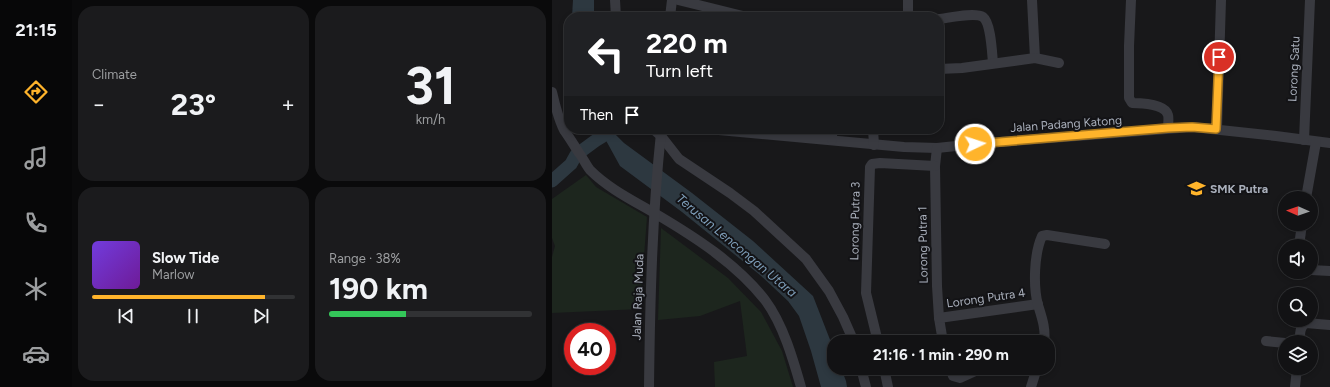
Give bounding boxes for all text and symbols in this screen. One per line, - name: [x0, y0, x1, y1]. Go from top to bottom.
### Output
- text: 21:15: [15, 19, 57, 41]
- text: 220 m: [646, 26, 728, 60]
- icon: left: [580, 28, 632, 80]
- street label: Lorong Satu: [1285, 36, 1303, 102]
- pin: [1202, 40, 1236, 74]
- icon: arrive: [1208, 46, 1230, 68]
- text: 31: [405, 55, 456, 117]
- text: Turn left: [646, 60, 713, 82]
- text: Climate: [92, 67, 137, 82]
- icon: directions: [22, 78, 50, 106]
- text: 23°: [171, 86, 216, 123]
- text: −: [92, 91, 106, 118]
- text: +: [281, 91, 295, 118]
- icon: arrive: [621, 104, 643, 126]
- text: Then: [580, 106, 613, 124]
- text: km/h: [416, 112, 445, 127]
- street label: Jalan Padang Katong: [1010, 113, 1122, 135]
- position arrow: [954, 123, 996, 165]
- icon: music: [22, 144, 50, 172]
- school or university icon: SMK Putra: [1187, 179, 1207, 199]
- street label: Lorong Putra 3: [847, 182, 863, 260]
- place label: SMK Putra: [1210, 182, 1268, 196]
- water label: Terusan Lencongan Utara: [674, 191, 800, 300]
- north arrow: [1278, 191, 1318, 231]
- map controls: [1278, 191, 1318, 375]
- street label: Lorong Putra 1: [915, 206, 931, 284]
- icon: phone: [22, 209, 50, 237]
- button: sound: [1278, 239, 1318, 279]
- text: Slow Tide: [152, 249, 219, 267]
- text: Range · 38%: [329, 251, 401, 266]
- street label: Jalan Raja Muda: [629, 253, 647, 341]
- text: Marlow: [152, 267, 194, 282]
- text: 190 km: [329, 270, 428, 307]
- icon: climate: [22, 275, 50, 303]
- street label: Lorong Putra 4: [946, 285, 1027, 310]
- button: search: [1278, 287, 1318, 327]
- icon: previous: [115, 305, 137, 327]
- icon: pause: [182, 305, 204, 327]
- icon: next: [250, 305, 272, 327]
- speed limit sign: 40: [564, 323, 616, 375]
- button: layers: [1278, 335, 1318, 375]
- icon: car: [22, 340, 50, 368]
- text: 21:16 · 1 min · 290 m: [873, 346, 1009, 364]

